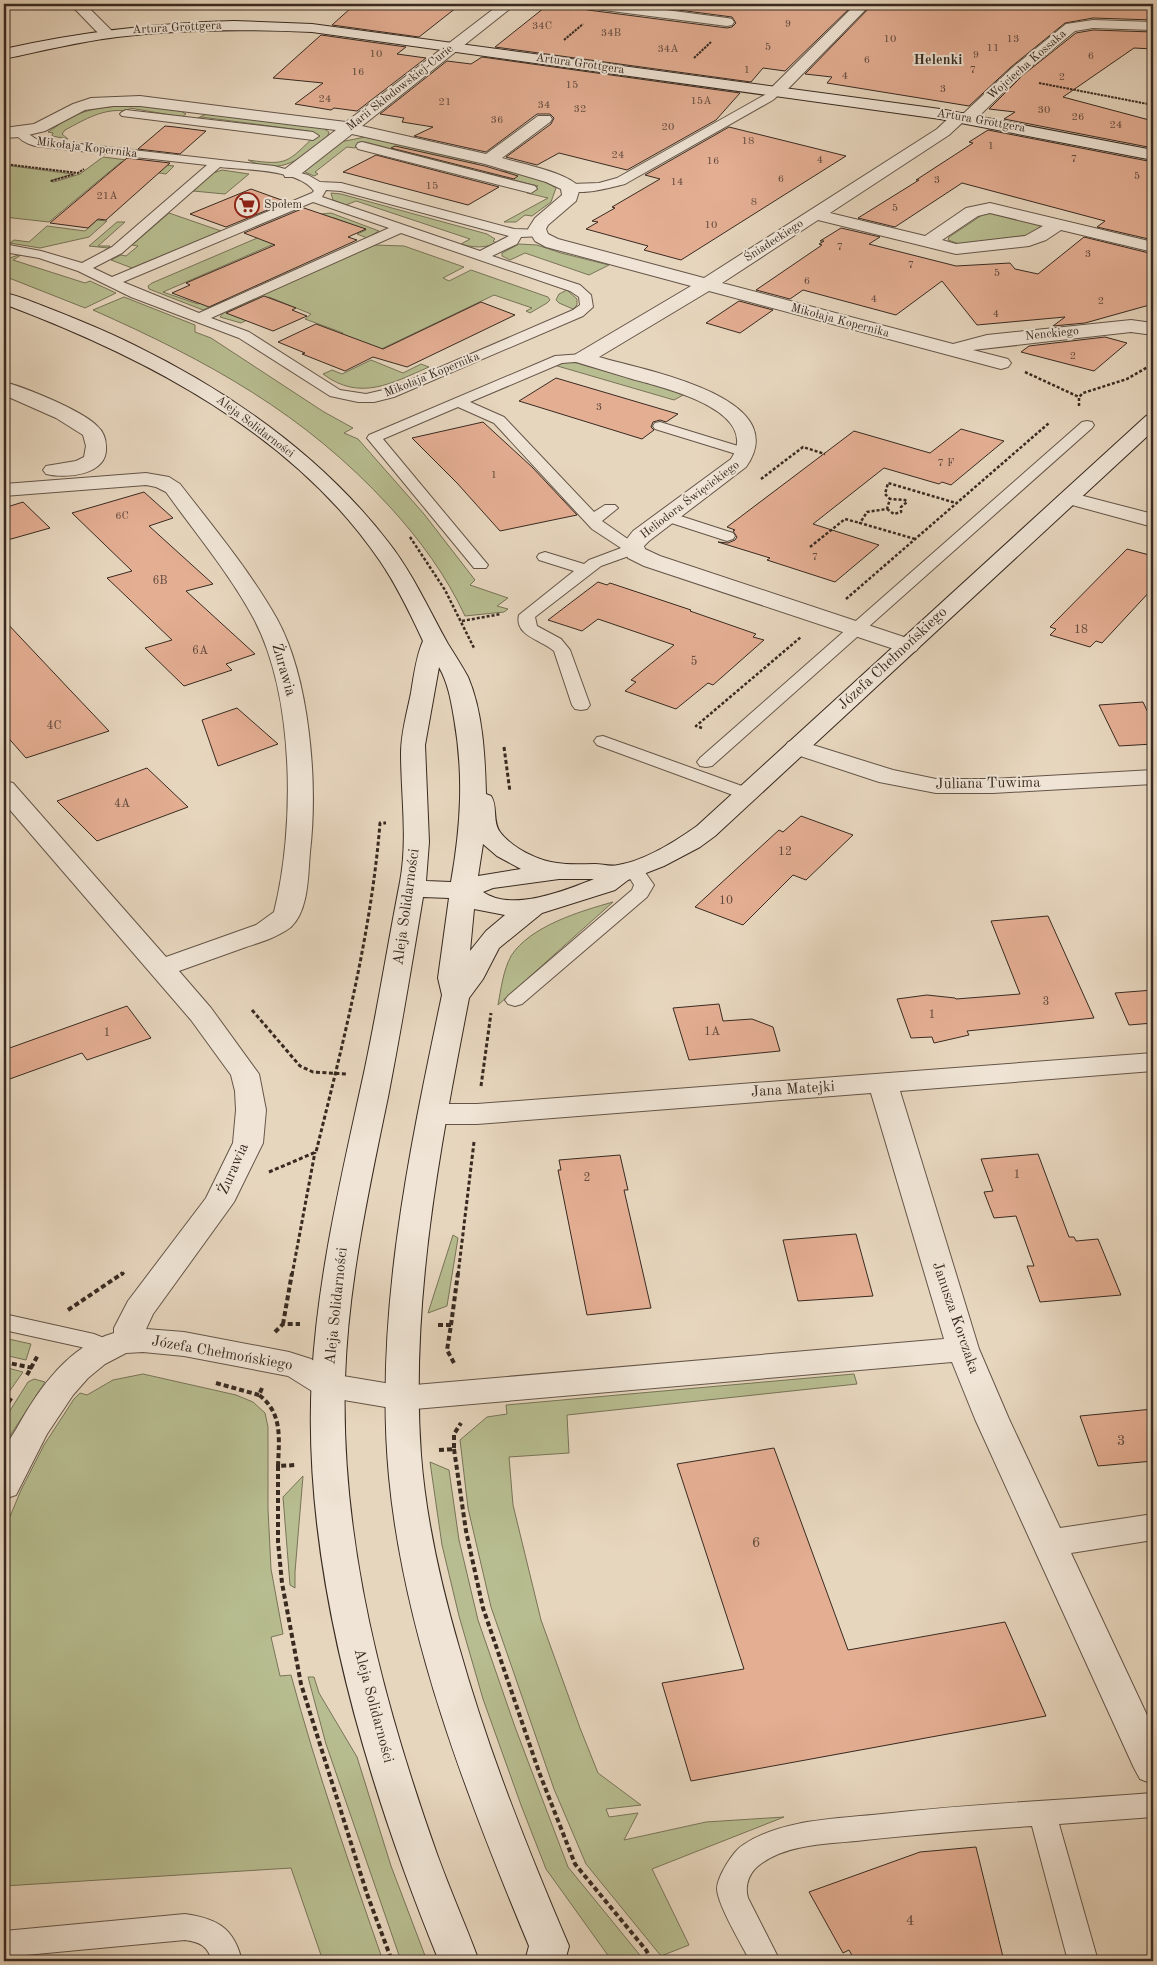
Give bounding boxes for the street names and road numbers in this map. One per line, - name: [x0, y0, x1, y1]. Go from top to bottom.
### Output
- street label: Artura Grottgera: [132, 20, 222, 36]
- street label: Wojciecha Kossaka: [985, 28, 1069, 102]
- street label: Marii Skłodowskiej-Curie: [344, 42, 456, 133]
- street label: Artura Grottgera: [535, 52, 625, 76]
- street label: Artura Grottgera: [936, 107, 1026, 135]
- street label: Mikołaja Kopernika: [36, 136, 138, 160]
- street label: Śniadeckiego: [740, 214, 806, 264]
- street label: Mikołaja Kopernika: [789, 302, 891, 340]
- street label: Nenckiego: [1025, 325, 1079, 343]
- street label: Mikołaja Kopernika: [383, 350, 481, 400]
- street label: Aleja Solidarności: [214, 394, 296, 460]
- street label: Heliodora Święcickiego: [636, 456, 742, 541]
- street label: Józefa Chełmońskiego: [836, 605, 950, 713]
- street label: Żurawia: [268, 641, 301, 699]
- street label: Juliana Tuwima: [935, 776, 1041, 792]
- street label: Aleja Solidarności: [391, 848, 423, 966]
- street label: Jana Matejki: [751, 1080, 835, 1100]
- street label: Żurawia: [213, 1139, 252, 1197]
- street label: Aleja Solidarności: [323, 1247, 351, 1365]
- street label: Janusza Korczaka: [929, 1260, 981, 1376]
- street label: Józefa Chełmońskiego: [150, 1334, 294, 1374]
- street label: Aleja Solidarności: [351, 1647, 395, 1765]

